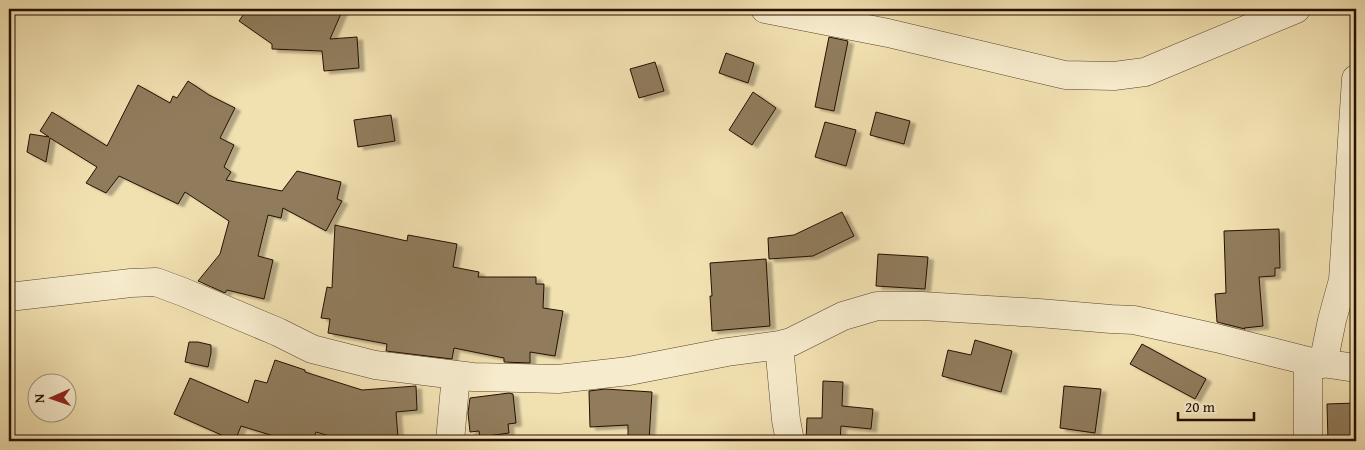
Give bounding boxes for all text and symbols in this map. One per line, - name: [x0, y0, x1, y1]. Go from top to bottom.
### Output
- north arrow: [28, 372, 78, 422]
- scale bar: [1178, 390, 1254, 422]
- text: N: [29, 393, 49, 403]
- text: 20 m: [1185, 396, 1216, 417]

